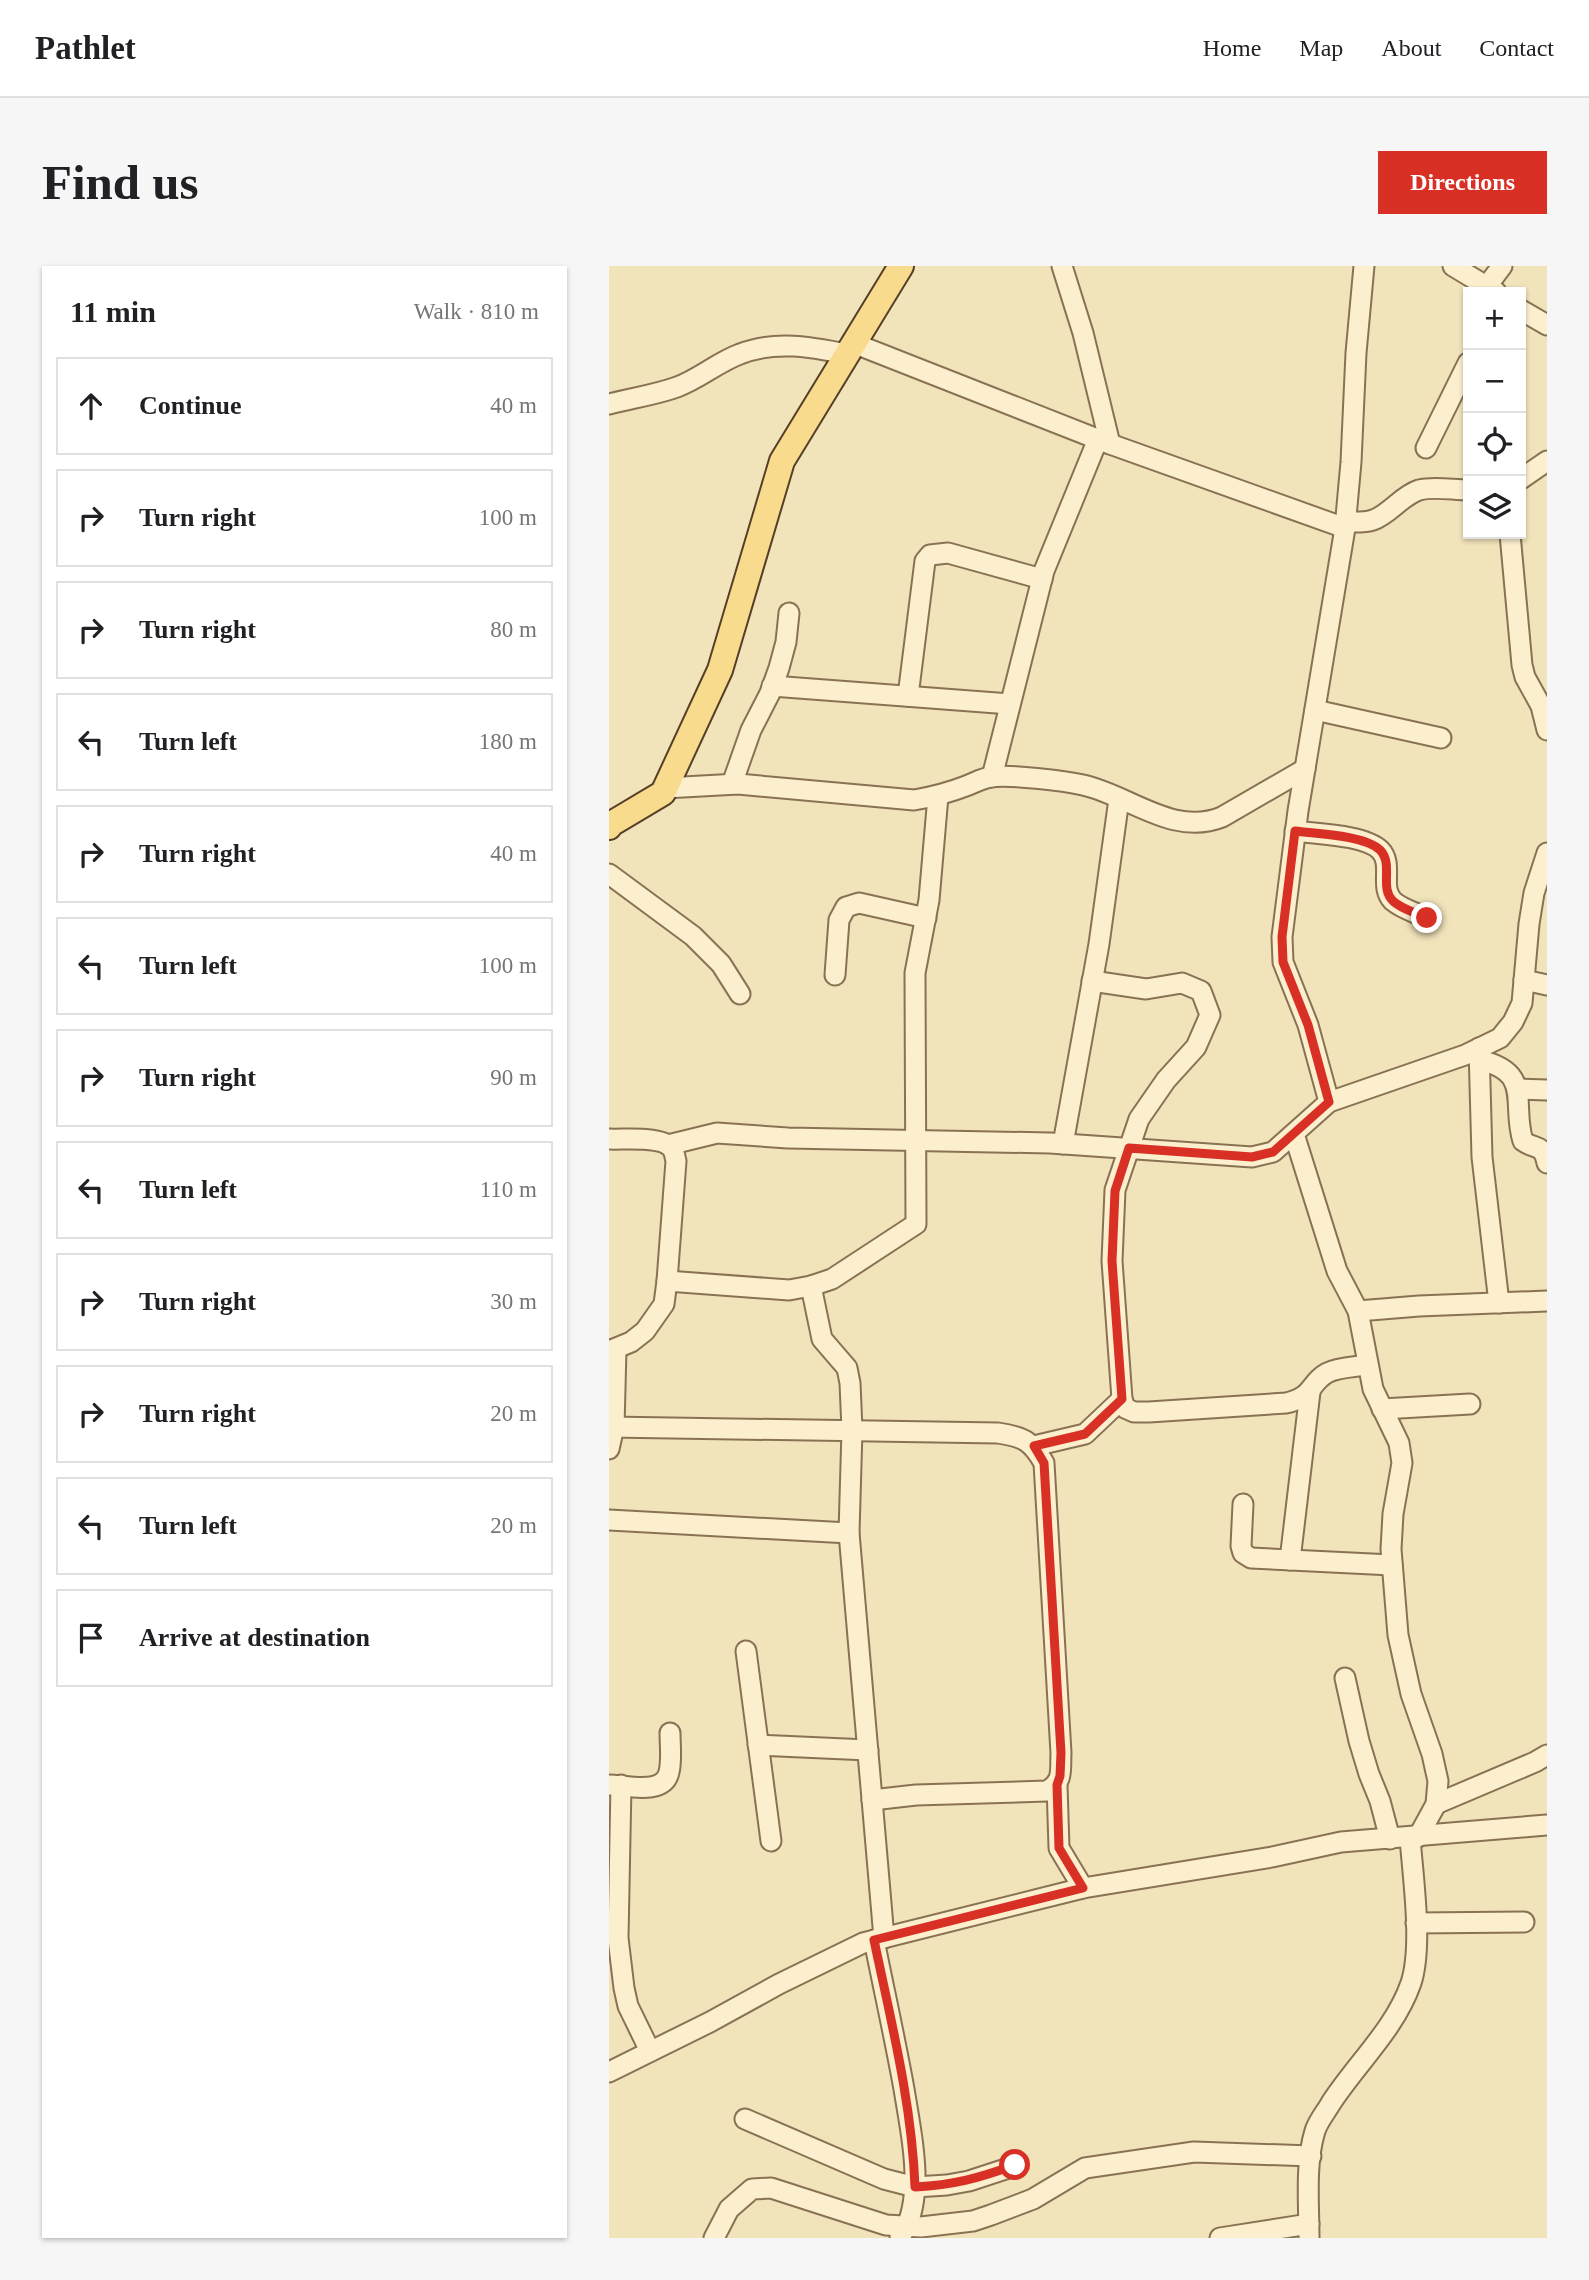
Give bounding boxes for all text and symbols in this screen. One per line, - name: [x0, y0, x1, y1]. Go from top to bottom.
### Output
- text: Pathlet: [35, 30, 136, 66]
- text: Home: [1203, 35, 1261, 61]
- text: Map: [1299, 35, 1343, 61]
- text: About: [1381, 35, 1441, 61]
- text: Contact: [1479, 35, 1554, 61]
- button: Directions: [1378, 151, 1547, 214]
- text: Find us: [42, 155, 199, 210]
- map controls: [1463, 287, 1526, 539]
- button: +: [1463, 287, 1526, 350]
- text: 11 min: [70, 295, 156, 328]
- text: Walk · 810 m: [414, 299, 539, 324]
- button: −: [1463, 350, 1526, 413]
- icon: ahead: [72, 387, 110, 425]
- text: Continue: [139, 391, 242, 420]
- text: 40 m: [490, 393, 537, 418]
- button: locate: [1463, 413, 1526, 476]
- button: layers: [1463, 476, 1526, 539]
- icon: right: [72, 499, 110, 537]
- text: Turn right: [139, 503, 256, 532]
- text: 100 m: [479, 505, 537, 530]
- icon: right: [72, 611, 110, 649]
- text: Turn right: [139, 615, 256, 644]
- text: 80 m: [490, 617, 537, 642]
- icon: left: [72, 723, 110, 761]
- text: Turn left: [139, 727, 237, 756]
- text: 180 m: [479, 729, 537, 754]
- icon: right: [72, 835, 110, 873]
- text: Turn right: [139, 839, 256, 868]
- text: 40 m: [490, 841, 537, 866]
- route end: [1411, 902, 1442, 933]
- icon: left: [72, 947, 110, 985]
- text: Turn left: [139, 951, 237, 980]
- text: 100 m: [479, 953, 537, 978]
- icon: right: [72, 1059, 110, 1097]
- text: Turn right: [139, 1063, 256, 1092]
- text: 90 m: [490, 1065, 537, 1090]
- icon: left: [72, 1171, 110, 1209]
- text: Turn left: [139, 1175, 237, 1204]
- text: 110 m: [480, 1177, 537, 1202]
- icon: right: [72, 1283, 110, 1321]
- text: Turn right: [139, 1287, 256, 1316]
- text: 30 m: [490, 1289, 537, 1314]
- icon: right: [72, 1395, 110, 1433]
- text: Turn right: [139, 1399, 256, 1428]
- text: 20 m: [490, 1401, 537, 1426]
- icon: left: [72, 1507, 110, 1545]
- text: Turn left: [139, 1511, 237, 1540]
- text: 20 m: [490, 1513, 537, 1538]
- icon: arrive: [72, 1619, 110, 1657]
- text: Arrive at destination: [139, 1623, 370, 1652]
- route start: [999, 2149, 1030, 2180]

